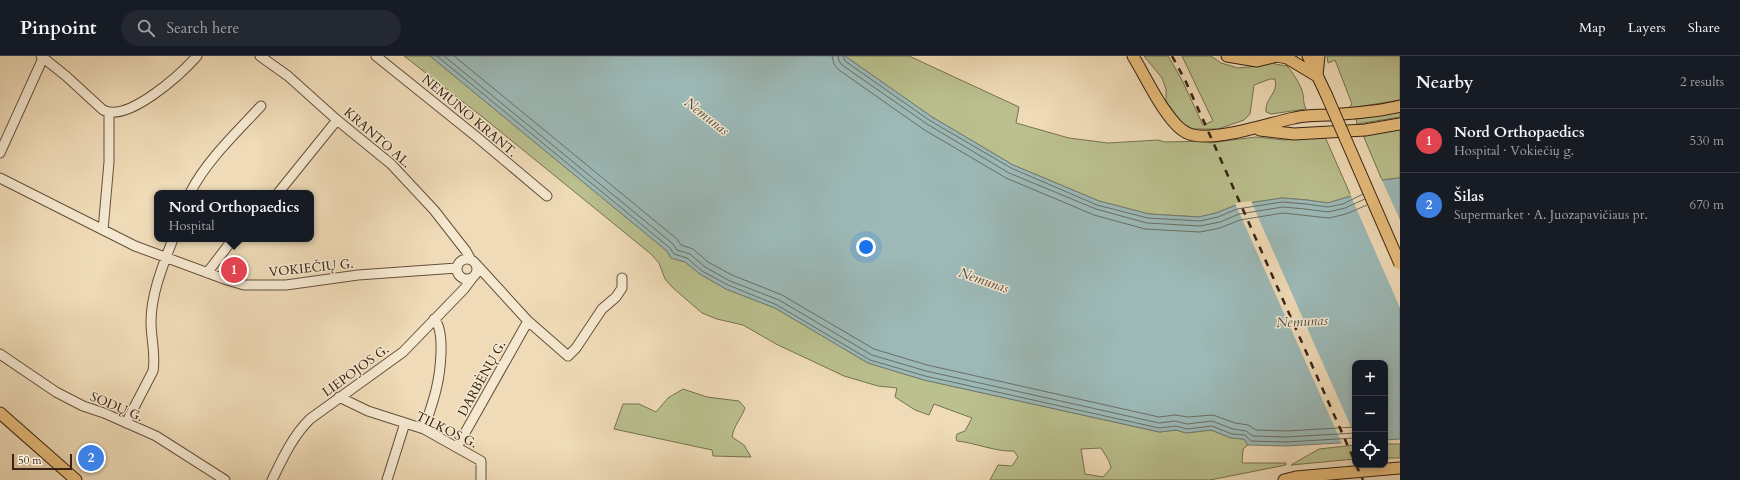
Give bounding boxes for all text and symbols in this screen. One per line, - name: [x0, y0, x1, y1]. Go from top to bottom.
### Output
- search box: [121, 10, 401, 46]
- text: Pinpoint: [20, 15, 97, 41]
- icon: search: [135, 17, 157, 39]
- text: Search here: [167, 18, 239, 38]
- text: Map: [1579, 18, 1606, 37]
- text: Layers: [1628, 18, 1666, 37]
- text: Share: [1688, 18, 1720, 37]
- street label: NEMUNO KRANT.: [418, 70, 521, 161]
- text: Nearby: [1416, 71, 1473, 94]
- text: 2 results: [1680, 73, 1724, 91]
- water label: Nemunas: [680, 93, 733, 140]
- street label: KRANTO AL.: [340, 104, 415, 172]
- text: Nord Orthopaedics: [1454, 122, 1585, 142]
- text: 1: [1426, 132, 1432, 150]
- text: 530 m: [1690, 132, 1724, 150]
- text: Hospital · Vokiečių g.: [1454, 142, 1574, 160]
- text: Šilas: [1454, 186, 1484, 206]
- popup: [154, 190, 314, 242]
- text: 2: [1426, 196, 1432, 214]
- text: 670 m: [1690, 196, 1724, 214]
- text: Nord Orthopaedics: [169, 197, 299, 217]
- text: Supermarket · A. Juozapavičiaus pr.: [1454, 206, 1648, 224]
- text: Hospital: [169, 217, 215, 235]
- your location: [856, 237, 876, 257]
- pin: 1: [221, 255, 247, 285]
- street label: VOKIEČIŲ G.: [268, 255, 354, 281]
- water label: Nemunas: [956, 263, 1012, 298]
- water label: Nemunas: [1276, 311, 1329, 332]
- street label: DARBĖNŲ G.: [454, 337, 510, 420]
- street label: LIEPOJOS G.: [319, 340, 393, 401]
- map controls: [1352, 360, 1388, 468]
- button: +: [1352, 360, 1388, 396]
- street label: SODŲ G.: [87, 388, 146, 426]
- button: −: [1352, 396, 1388, 432]
- street label: TILKOS G.: [413, 407, 480, 453]
- button: locate: [1352, 432, 1388, 468]
- pin: 2: [78, 443, 104, 473]
- scale bar: [12, 452, 72, 471]
- text: 50 m: [18, 453, 42, 468]

